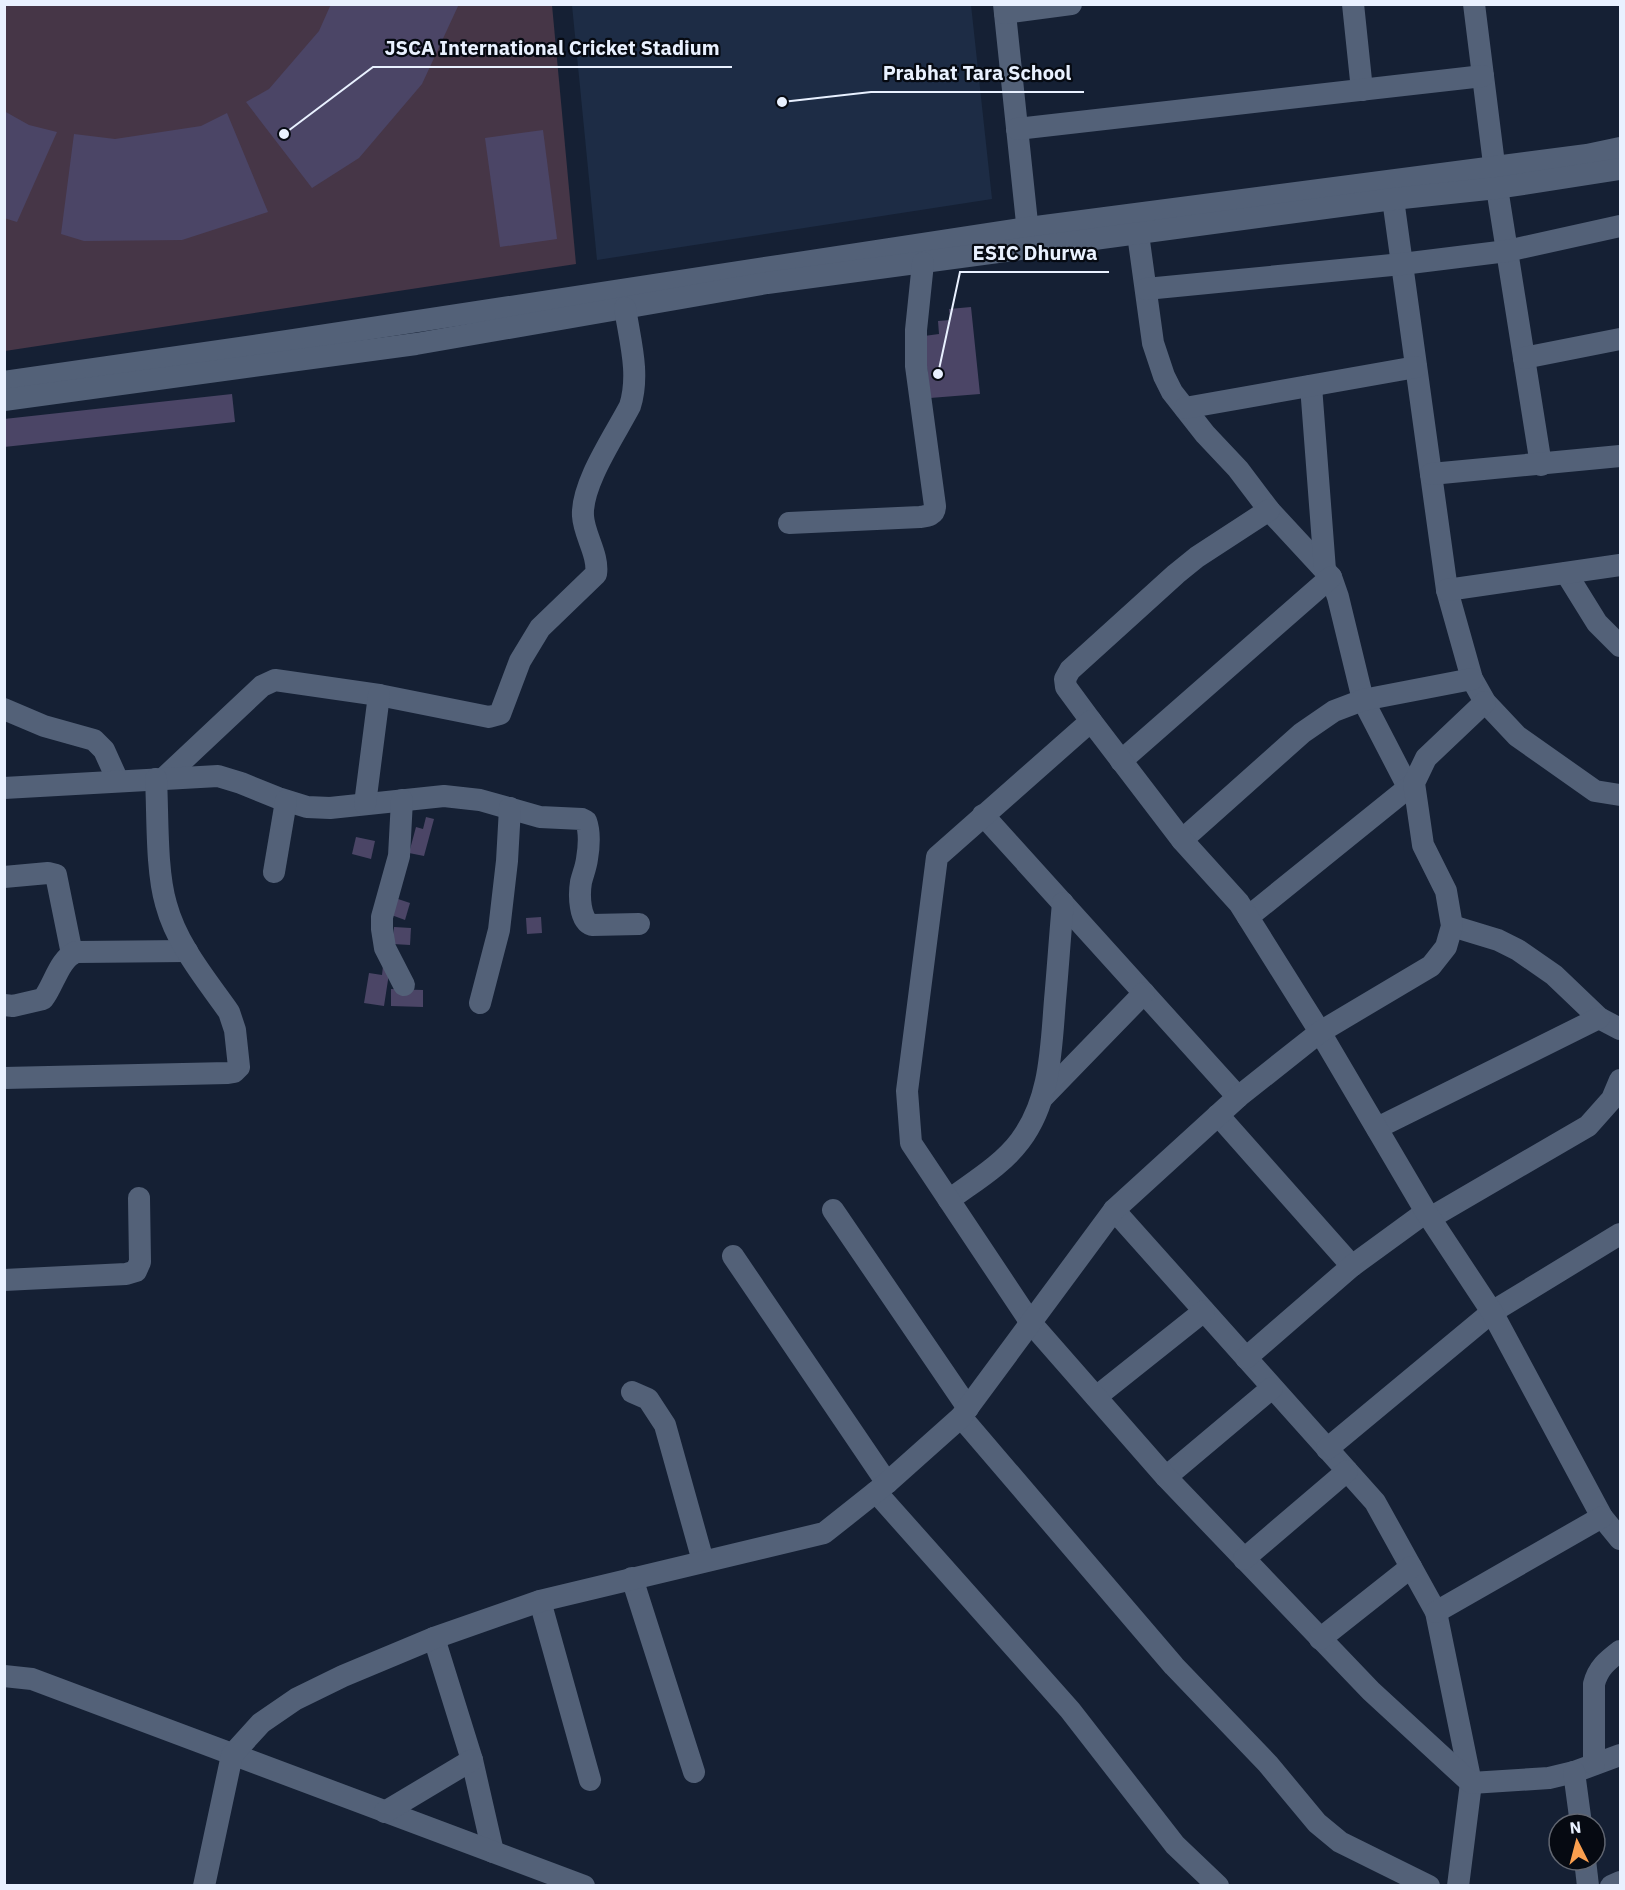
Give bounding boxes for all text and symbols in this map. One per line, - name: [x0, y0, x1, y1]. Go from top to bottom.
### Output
- callout: JSCA International Cricket Stadium: [373, 29, 732, 67]
- text: JSCA International Cricket Stadium: [384, 34, 720, 61]
- callout: Prabhat Tara School: [871, 54, 1084, 92]
- text: Prabhat Tara School: [883, 59, 1071, 86]
- callout: ESIC Dhurwa: [960, 234, 1109, 272]
- text: ESIC Dhurwa: [973, 239, 1097, 266]
- north arrow: [1547, 1812, 1607, 1872]
- text: N: [1569, 1817, 1582, 1838]

